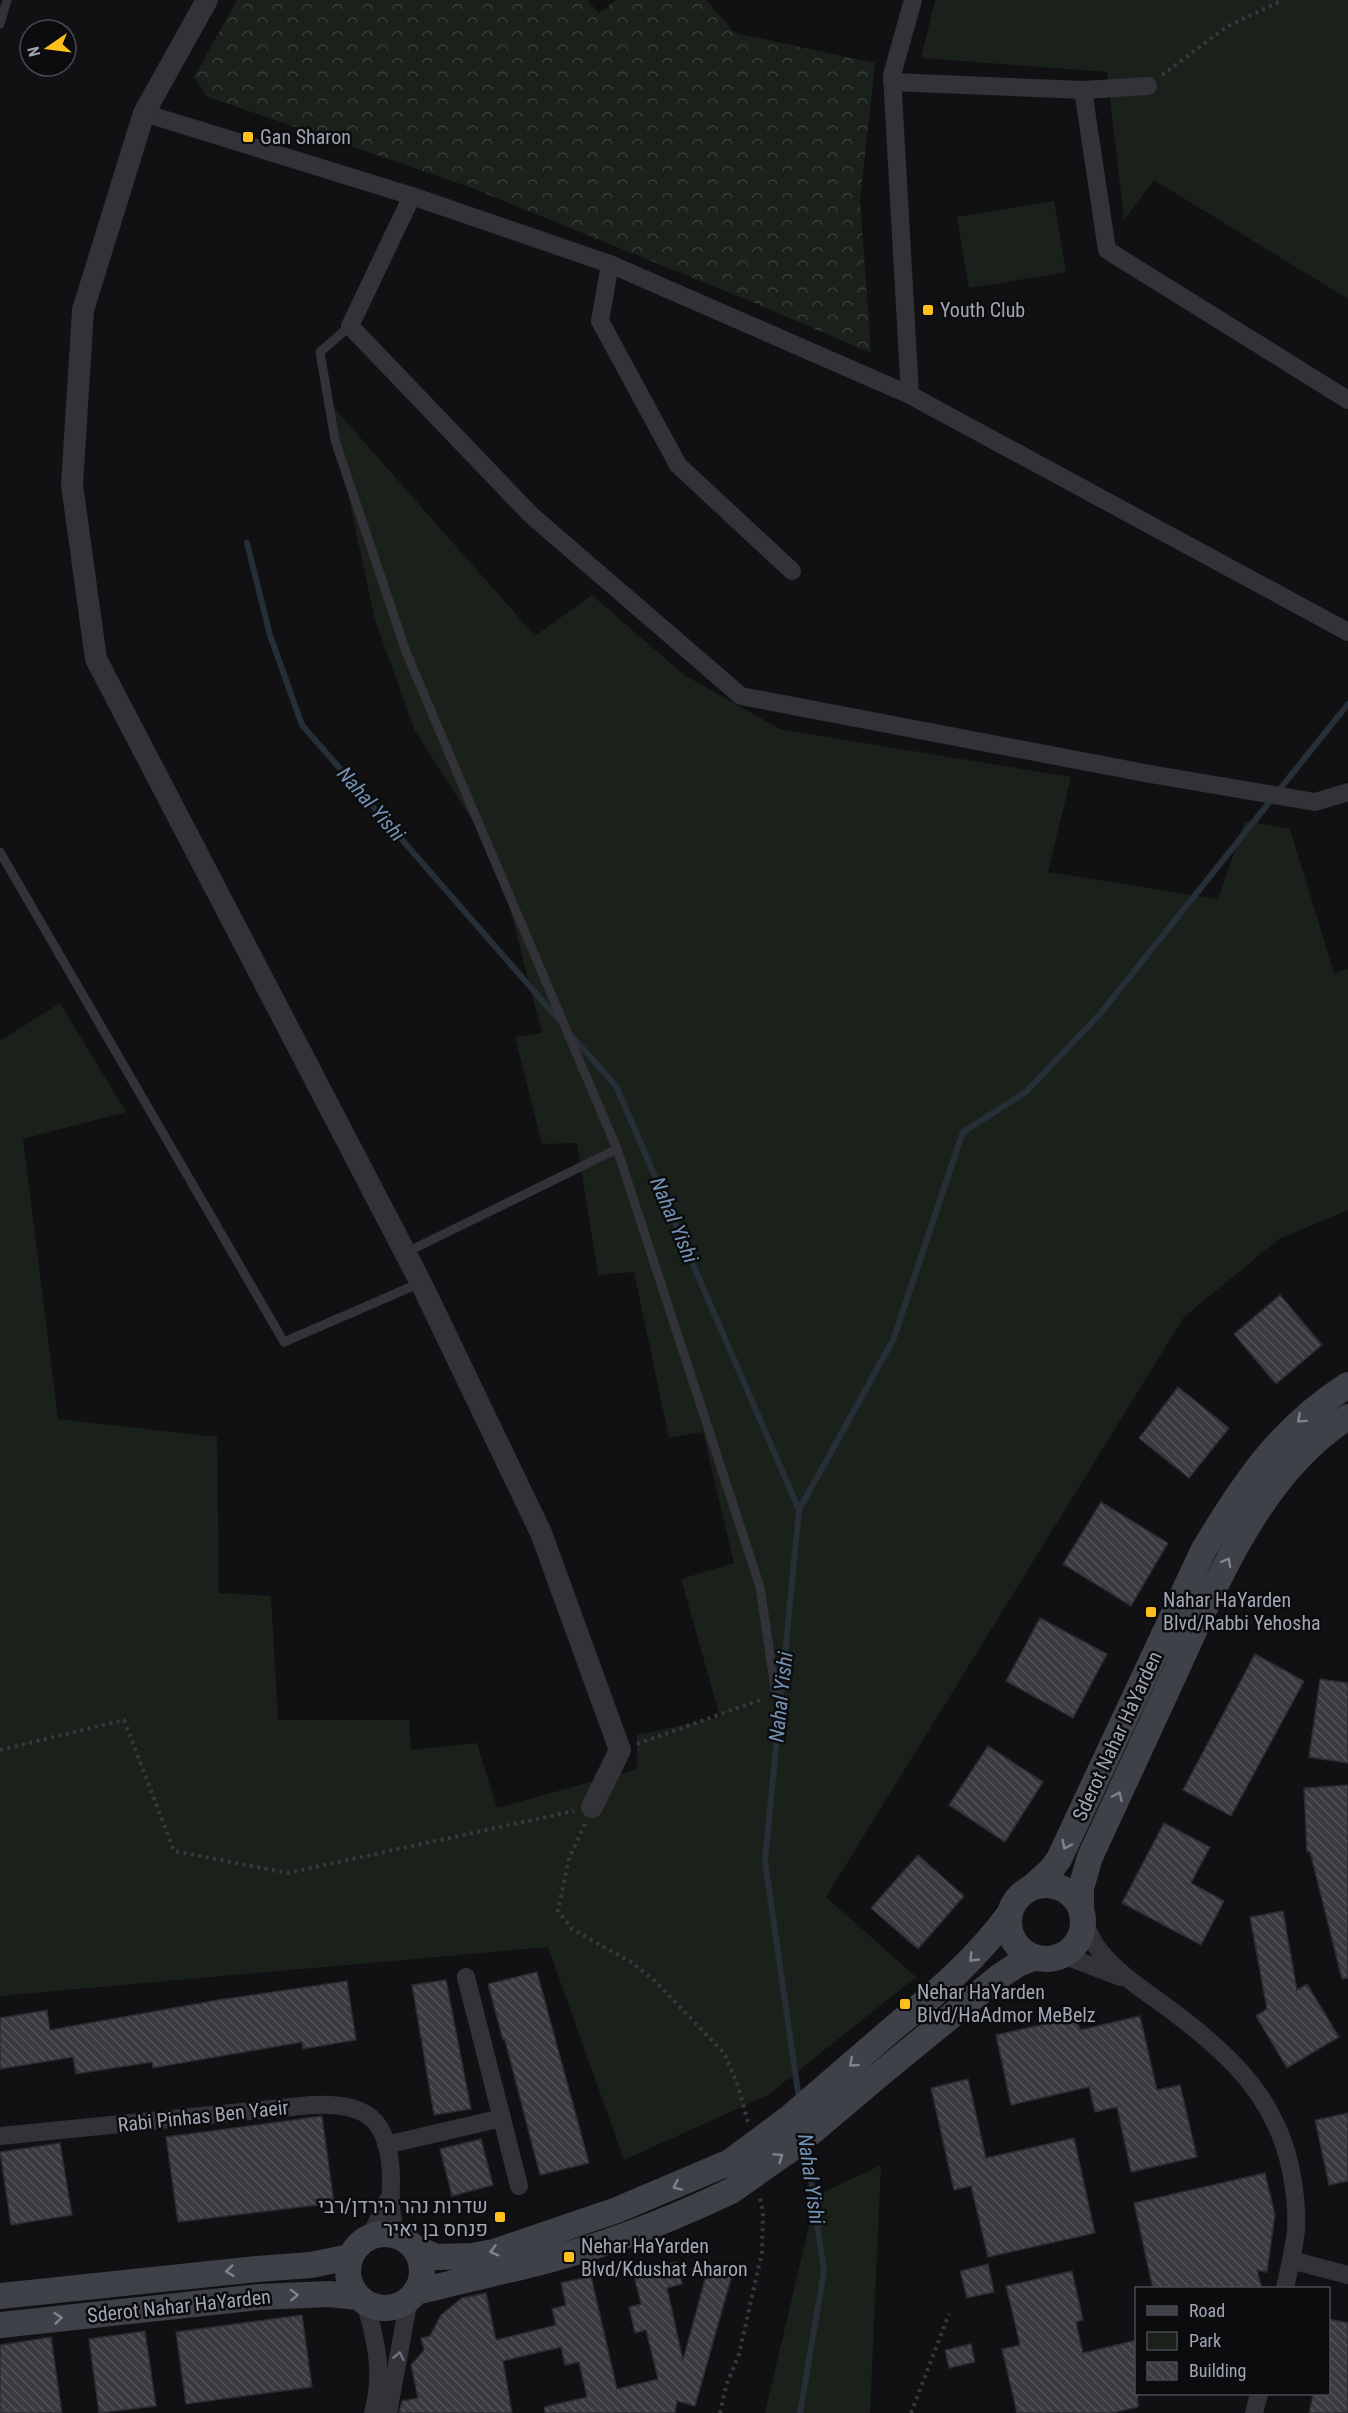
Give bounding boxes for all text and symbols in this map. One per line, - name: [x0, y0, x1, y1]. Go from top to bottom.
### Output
- north arrow: [18, 18, 78, 78]
- text: N: [24, 44, 44, 59]
- place label: Gan Sharon: [260, 125, 351, 149]
- marker: Gan Sharon: [241, 130, 255, 144]
- place label: Youth Club: [940, 298, 1025, 322]
- marker: Youth Club: [921, 303, 935, 317]
- water label: Nahal Yishi: [332, 762, 410, 846]
- water label: Nahal Yishi: [645, 1174, 703, 1267]
- one-way arrow: [1297, 1412, 1308, 1423]
- one-way arrow: [1220, 1558, 1232, 1568]
- place label: Nahar HaYarden Blvd/Rabbi Yehosha: [1163, 1588, 1321, 1635]
- marker: Nahar HaYarden Blvd/Rabbi Yehosha: [1144, 1605, 1158, 1619]
- street label: Sderot Nahar HaYarden: [1067, 1647, 1167, 1825]
- water label: Nahal Yishi: [764, 1650, 798, 1743]
- one-way arrow: [1111, 1791, 1123, 1802]
- one-way arrow: [1062, 1839, 1074, 1850]
- one-way arrow: [969, 1952, 980, 1962]
- place label: Nehar HaYarden Blvd/HaAdmor MeBelz: [917, 1980, 1096, 2027]
- marker: Nehar HaYarden Blvd/HaAdmor MeBelz: [898, 1997, 912, 2011]
- one-way arrow: [849, 2056, 859, 2067]
- street label: Rabi Pinhas Ben Yaeir: [116, 2095, 290, 2137]
- water label: Nahal Yishi: [793, 2132, 829, 2226]
- one-way arrow: [772, 2153, 783, 2164]
- one-way arrow: [673, 2179, 684, 2191]
- place label: שדרות נהר הירדן/רבי פנחס בן יאיר: [318, 2194, 488, 2241]
- marker: שדרות נהר הירדן/רבי פנחס בן יאיר: [493, 2210, 507, 2224]
- place label: Nehar HaYarden Blvd/Kdushat Aharon: [581, 2234, 748, 2281]
- one-way arrow: [489, 2244, 499, 2256]
- marker: Nehar HaYarden Blvd/Kdushat Aharon: [562, 2250, 576, 2264]
- one-way arrow: [225, 2265, 234, 2277]
- street label: Sderot Nahar HaYarden: [86, 2284, 272, 2328]
- legend: [1135, 2287, 1330, 2395]
- one-way arrow: [289, 2289, 298, 2301]
- text: Road: [1189, 2300, 1225, 2321]
- one-way arrow: [54, 2312, 63, 2325]
- text: Park: [1189, 2330, 1221, 2351]
- one-way arrow: [392, 2352, 405, 2362]
- text: Building: [1189, 2360, 1246, 2381]

